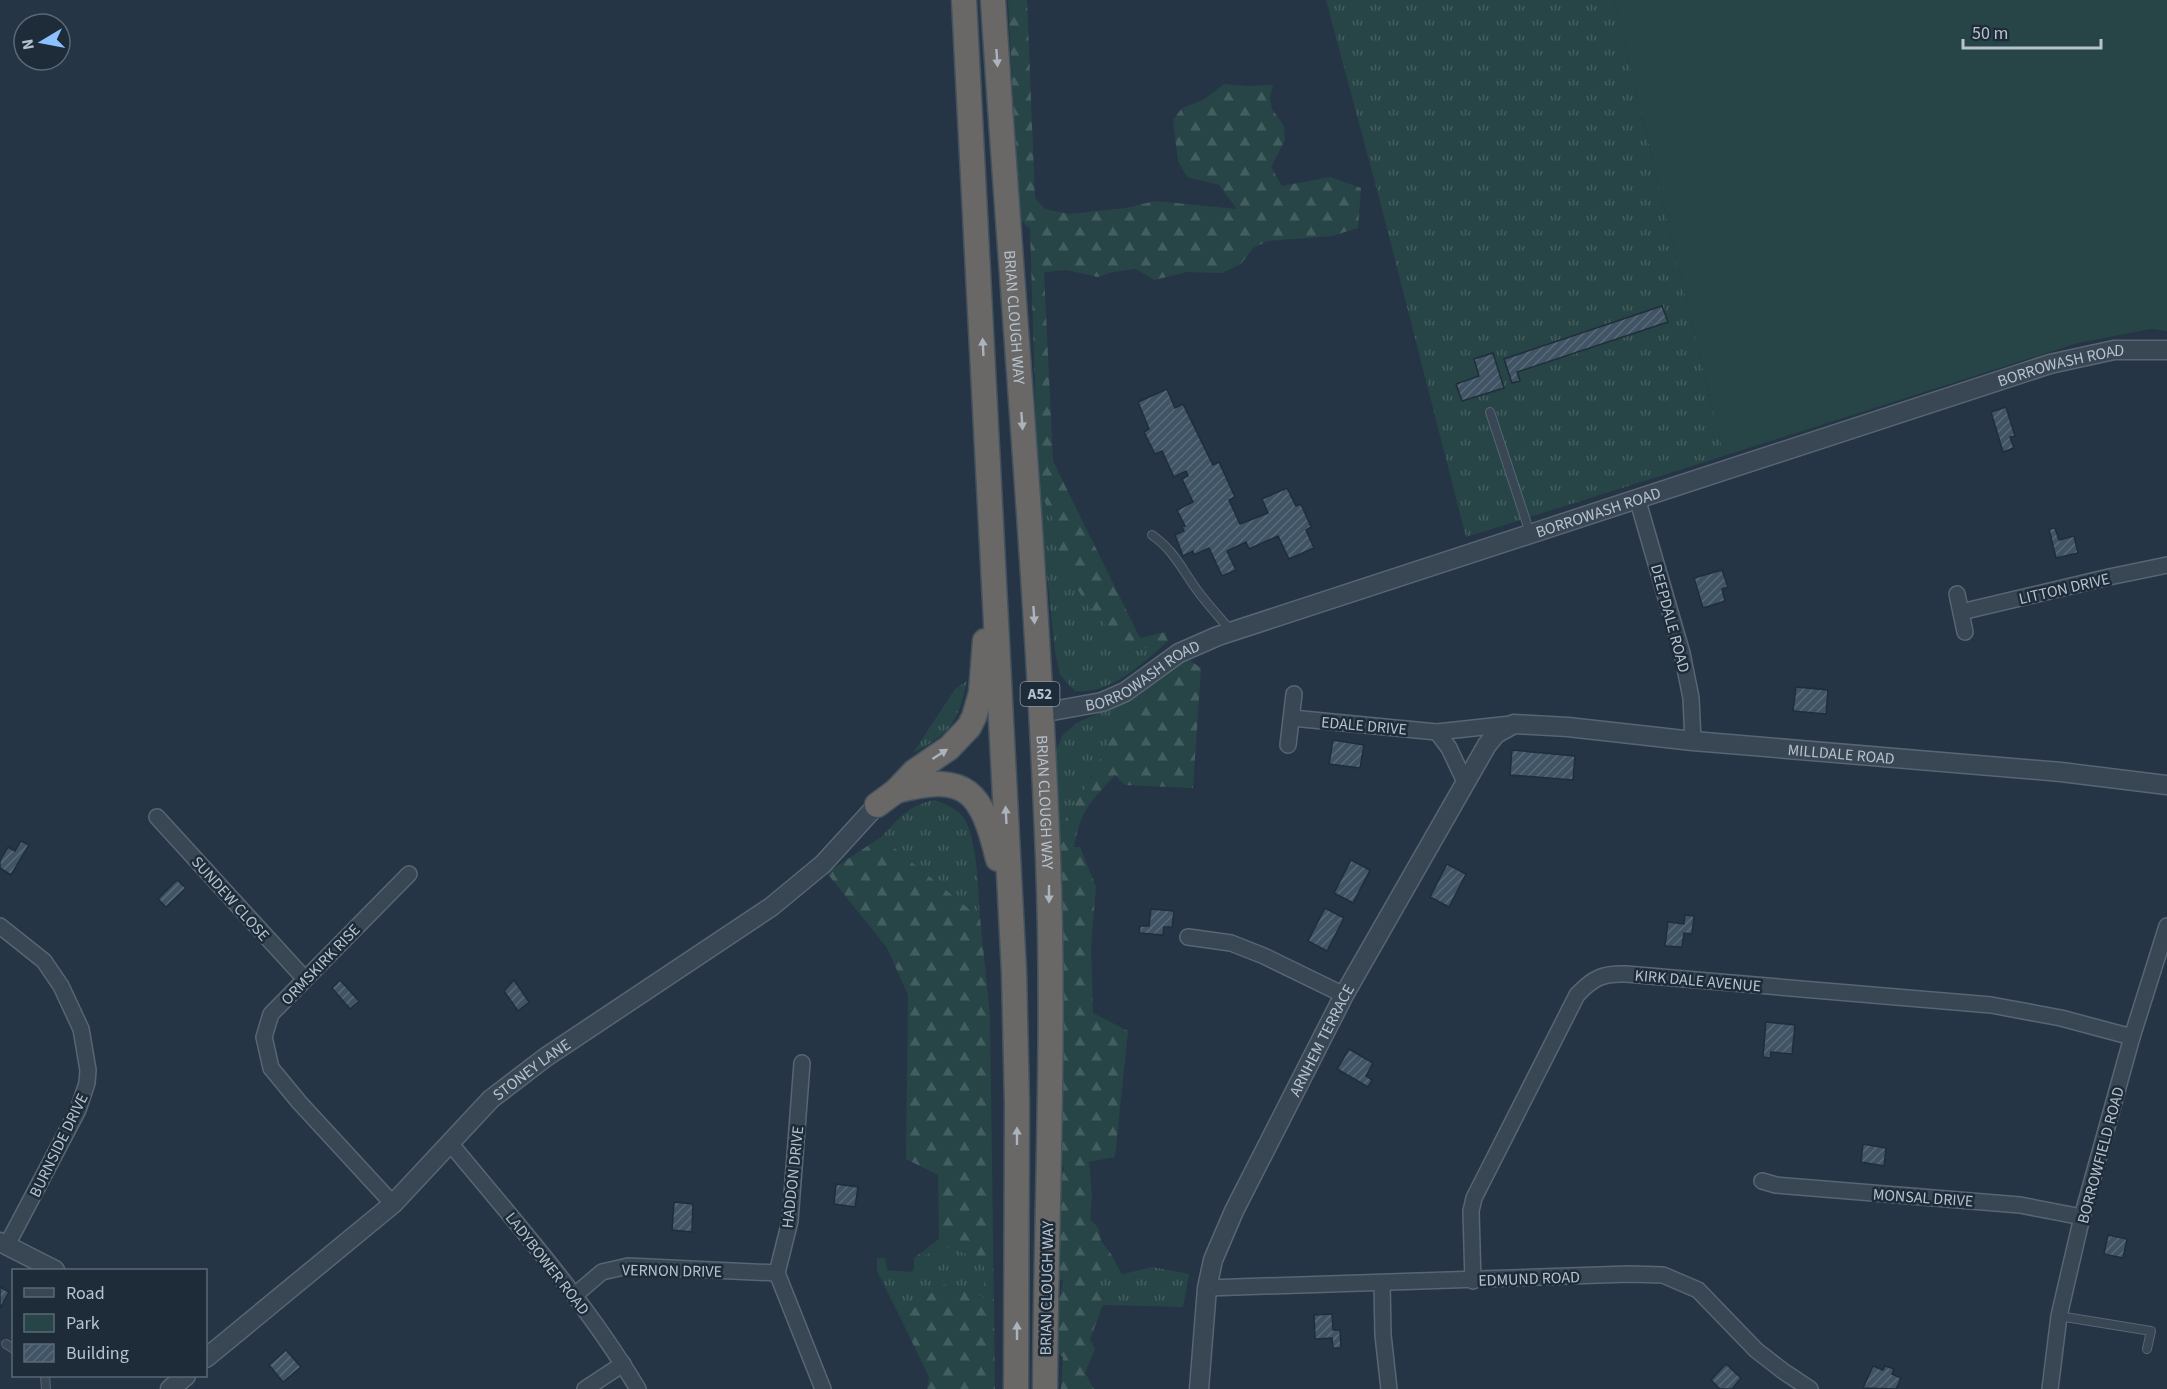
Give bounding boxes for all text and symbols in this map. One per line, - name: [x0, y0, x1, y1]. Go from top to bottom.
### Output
- north arrow: [12, 12, 72, 72]
- scale bar: [1963, 12, 2101, 50]
- text: 50 m: [1972, 21, 2008, 46]
- text: N: [16, 37, 40, 52]
- one-way arrow: [992, 49, 1001, 68]
- street label: BRIAN CLOUGH WAY: [998, 249, 1030, 386]
- one-way arrow: [978, 338, 987, 357]
- street label: BORROWASH ROAD: [1995, 340, 2124, 392]
- one-way arrow: [1017, 411, 1026, 430]
- street label: BORROWASH ROAD: [1533, 482, 1664, 543]
- street label: DEEPDALE ROAD: [1645, 561, 1695, 675]
- street label: LITTON DRIVE: [2017, 568, 2112, 610]
- one-way arrow: [1030, 606, 1039, 625]
- street label: BORROWASH ROAD: [1083, 635, 1204, 717]
- road number: A52: [1020, 682, 1060, 706]
- street label: EDALE DRIVE: [1320, 711, 1408, 741]
- street label: BRIAN CLOUGH WAY: [1030, 734, 1058, 870]
- street label: MILLDALE ROAD: [1787, 739, 1896, 770]
- one-way arrow: [932, 748, 949, 759]
- one-way arrow: [1002, 805, 1011, 824]
- street label: SUNDEW CLOSE: [186, 851, 274, 946]
- one-way arrow: [1044, 884, 1053, 903]
- street label: ORMSKIRK RISE: [276, 919, 365, 1010]
- street label: KIRK DALE AVENUE: [1634, 965, 1762, 997]
- street label: ARNHEM TERRACE: [1284, 981, 1360, 1100]
- street label: STONEY LANE: [488, 1034, 575, 1106]
- street label: BORROWFIELD ROAD: [2072, 1084, 2130, 1226]
- street label: BURNSIDE DRIVE: [24, 1090, 94, 1201]
- street label: HADDON DRIVE: [777, 1125, 809, 1229]
- one-way arrow: [1012, 1126, 1022, 1145]
- street label: MONSAL DRIVE: [1872, 1184, 1974, 1212]
- street label: LADYBOWER ROAD: [500, 1208, 594, 1320]
- street label: BRIAN CLOUGH WAY: [1035, 1220, 1059, 1355]
- street label: VERNON DRIVE: [622, 1259, 722, 1283]
- street label: EDMUND ROAD: [1478, 1266, 1580, 1292]
- legend: [12, 1269, 207, 1377]
- text: Road: [66, 1281, 105, 1306]
- text: Park: [66, 1311, 100, 1336]
- one-way arrow: [1012, 1321, 1021, 1340]
- text: Building: [66, 1341, 129, 1366]

